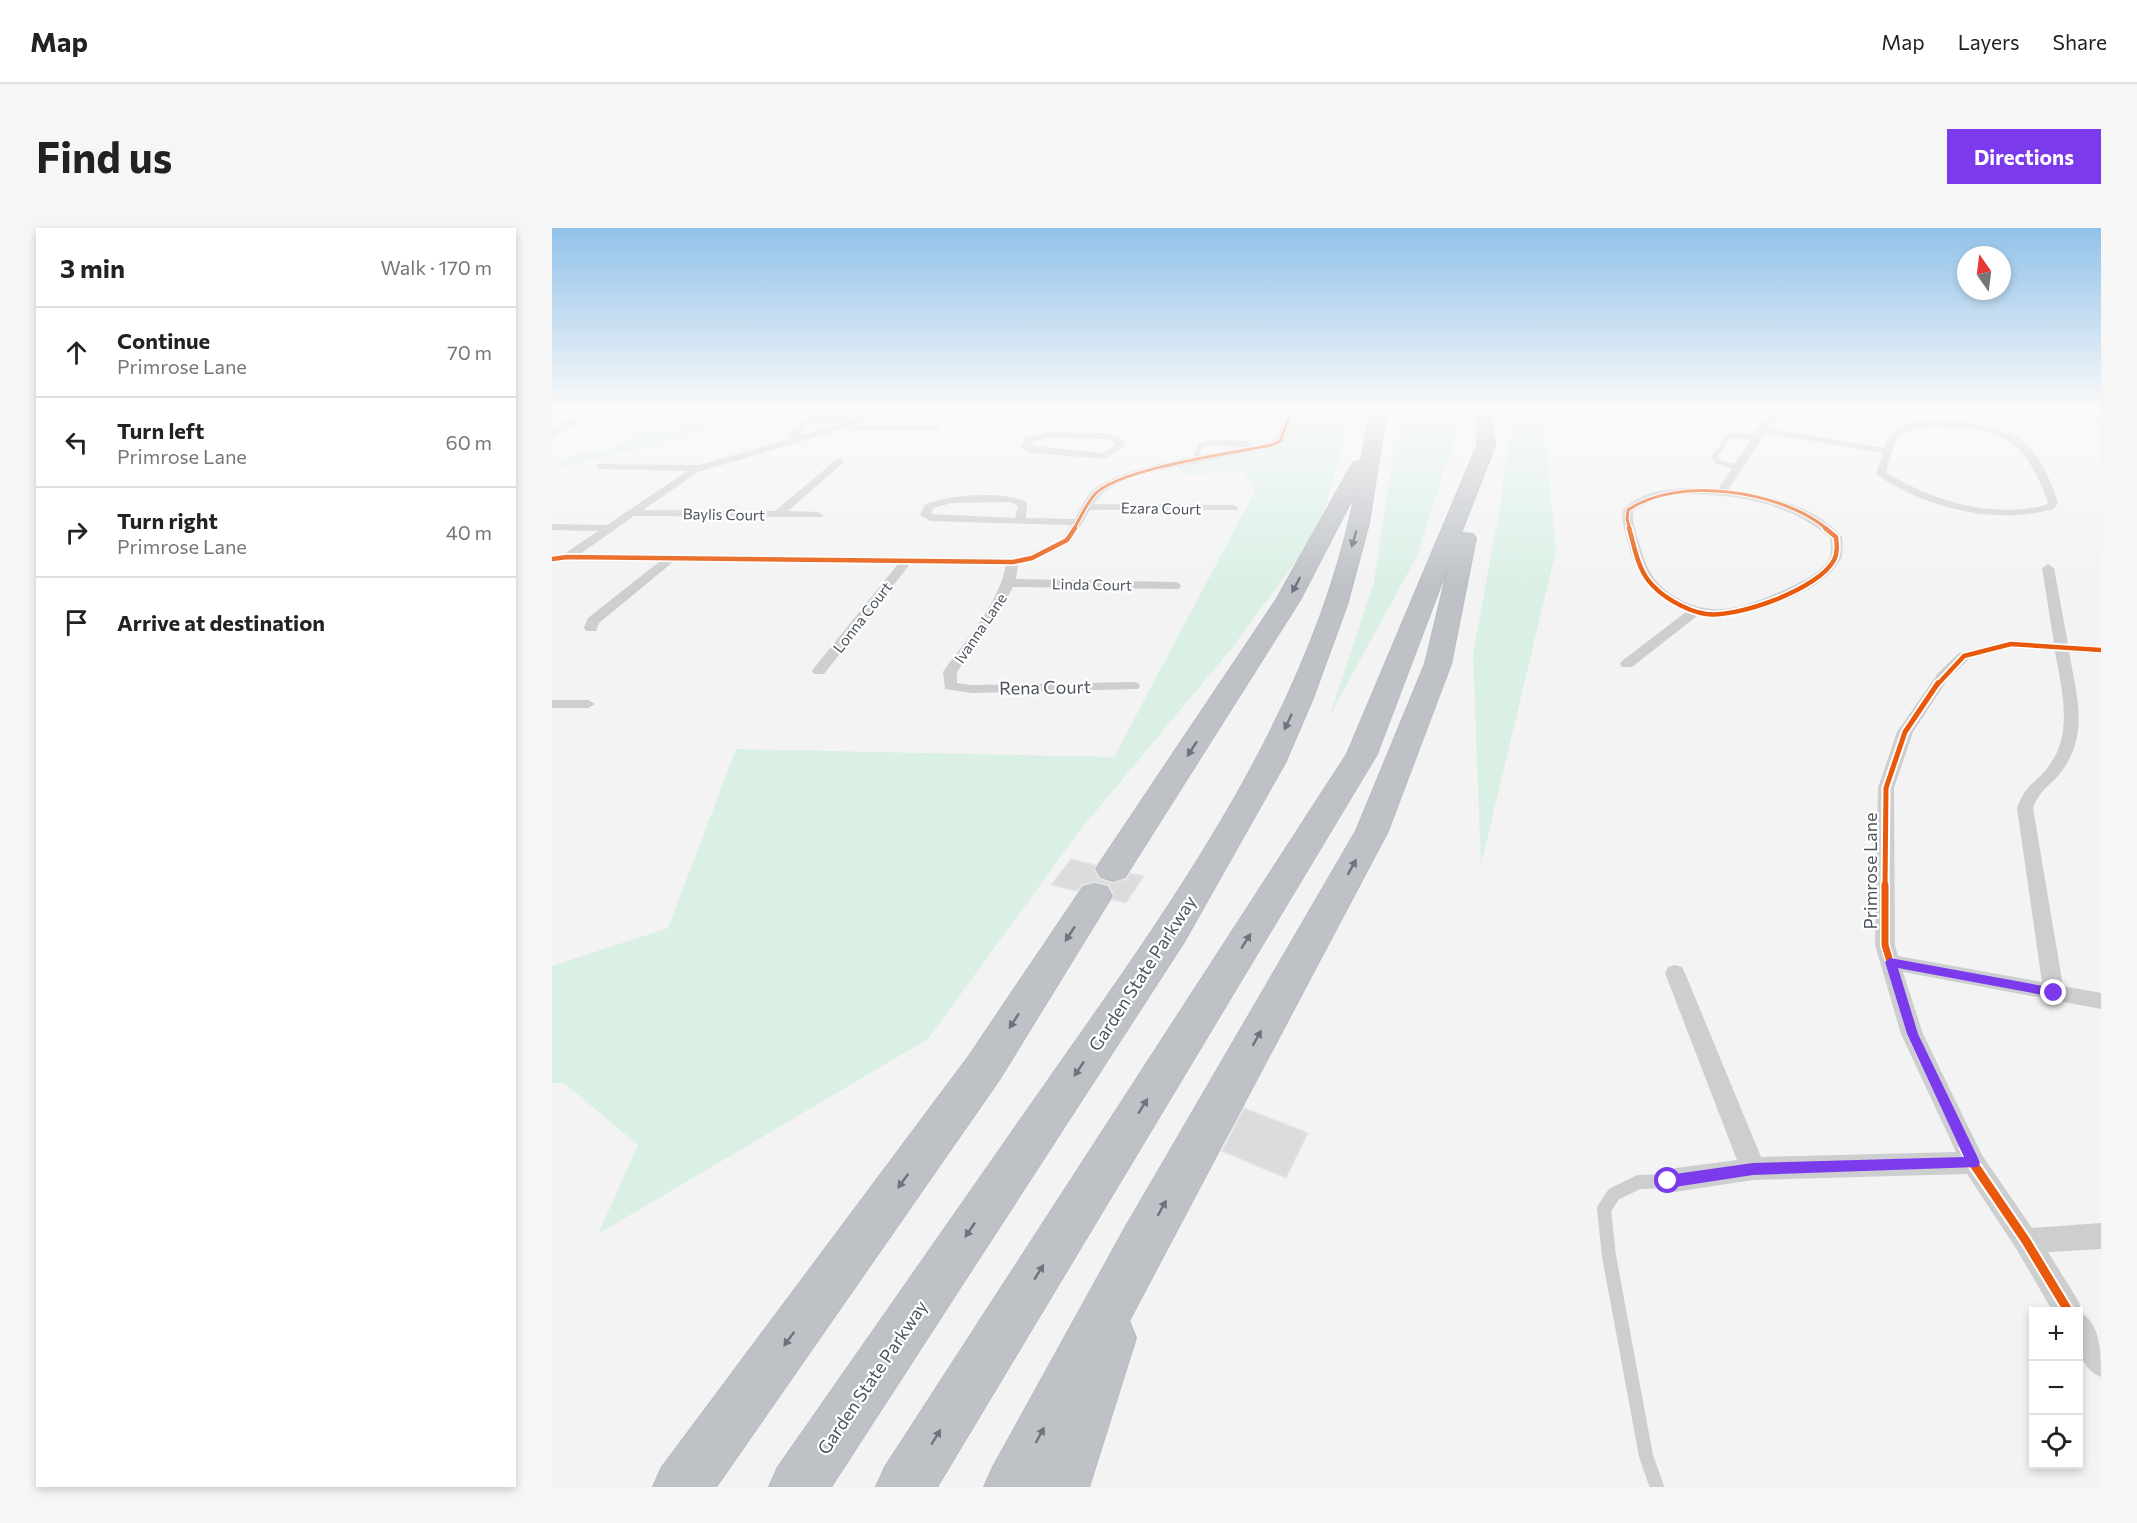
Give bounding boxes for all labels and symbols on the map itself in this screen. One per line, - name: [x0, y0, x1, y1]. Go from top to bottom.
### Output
- north arrow: [1957, 246, 2011, 300]
- street label: Ezara Court: [1121, 498, 1201, 518]
- street label: Baylis Court: [683, 504, 765, 524]
- one-way arrow: [1349, 530, 1359, 548]
- street label: Linda Court: [1052, 574, 1132, 594]
- one-way arrow: [1292, 576, 1302, 594]
- street label: Lonna Court: [829, 578, 895, 656]
- street label: Ivanna Lane: [950, 590, 1010, 666]
- street label: Rena Court: [999, 675, 1091, 699]
- one-way arrow: [1284, 714, 1293, 731]
- one-way arrow: [1186, 741, 1197, 757]
- street label: Primrose Lane: [1859, 813, 1881, 929]
- one-way arrow: [1347, 859, 1357, 876]
- street label: Garden State Parkway: [1084, 891, 1200, 1055]
- one-way arrow: [1065, 926, 1076, 942]
- one-way arrow: [1240, 933, 1251, 949]
- route end: [2040, 979, 2066, 1005]
- one-way arrow: [1009, 1013, 1020, 1030]
- one-way arrow: [1252, 1029, 1262, 1046]
- one-way arrow: [1073, 1060, 1085, 1076]
- one-way arrow: [1137, 1098, 1148, 1114]
- route start: [1654, 1167, 1680, 1193]
- one-way arrow: [897, 1173, 909, 1189]
- one-way arrow: [1157, 1199, 1167, 1216]
- one-way arrow: [965, 1222, 976, 1239]
- one-way arrow: [1034, 1264, 1045, 1280]
- street label: Garden State Parkway: [812, 1296, 932, 1458]
- one-way arrow: [783, 1332, 795, 1347]
- one-way arrow: [1035, 1427, 1045, 1444]
- one-way arrow: [931, 1429, 942, 1445]

